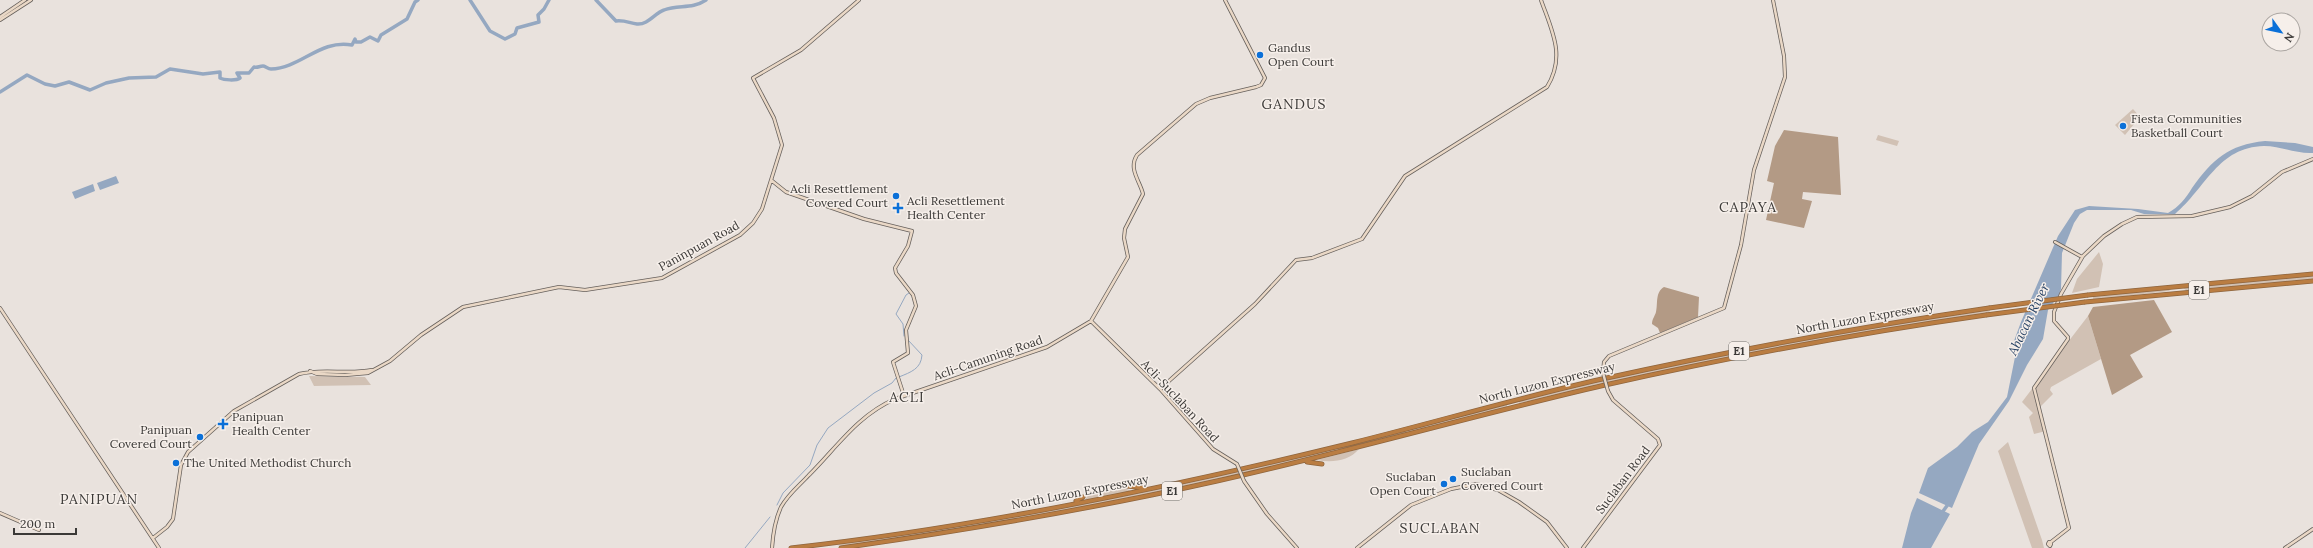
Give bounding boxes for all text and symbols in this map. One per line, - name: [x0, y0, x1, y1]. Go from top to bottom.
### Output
- north arrow: [2261, 12, 2301, 52]
- text: N: [2281, 30, 2298, 45]
- place label: Gandus Open Court: [1268, 40, 1334, 69]
- marker: Gandus Open Court: [1255, 50, 1265, 60]
- district label: GANDUS: [1262, 95, 1326, 113]
- place label: Fiesta Communities Basketball Court: [2131, 111, 2242, 140]
- marker: Fiesta Communities Basketball Court: [2118, 121, 2128, 131]
- place label: Acli Resettlement Covered Court: [789, 181, 888, 210]
- marker: Acli Resettlement Covered Court: [891, 191, 901, 201]
- place label: Acli Resettlement Health Center: [906, 193, 1005, 222]
- district label: CAPAYA: [1719, 198, 1777, 216]
- marker: Acli Resettlement Health Center: [892, 202, 904, 214]
- street label: Paninpuan Road: [656, 217, 742, 274]
- water label: Abacan River: [2003, 280, 2053, 359]
- road number: E1: [2189, 281, 2209, 299]
- street label: North Luzon Expressway: [1795, 298, 1936, 337]
- street label: Acli-Camuning Road: [930, 332, 1044, 384]
- road number: E1: [1729, 342, 1749, 360]
- street label: Acli-Suclaban Road: [1138, 356, 1222, 445]
- street label: North Luzon Expressway: [1477, 358, 1617, 407]
- district label: ACLI: [888, 388, 925, 406]
- place label: Panipuan Health Center: [232, 409, 311, 438]
- marker: Panipuan Health Center: [217, 418, 229, 430]
- place label: Panipuan Covered Court: [110, 422, 192, 451]
- marker: Panipuan Covered Court: [195, 432, 205, 442]
- street label: Suclaban Road: [1592, 443, 1653, 517]
- place label: The United Methodist Church: [184, 455, 351, 470]
- marker: The United Methodist Church: [171, 458, 181, 468]
- place label: Suclaban Covered Court: [1461, 464, 1544, 493]
- place label: Suclaban Open Court: [1370, 469, 1436, 498]
- street label: North Luzon Expressway: [1010, 471, 1150, 512]
- marker: Suclaban Covered Court: [1448, 474, 1458, 484]
- marker: Suclaban Open Court: [1439, 479, 1449, 489]
- road number: E1: [1162, 482, 1182, 500]
- district label: PANIPUAN: [60, 490, 138, 508]
- scale bar: [14, 510, 76, 536]
- text: 200 m: [20, 516, 56, 531]
- district label: SUCLABAN: [1400, 519, 1480, 537]

